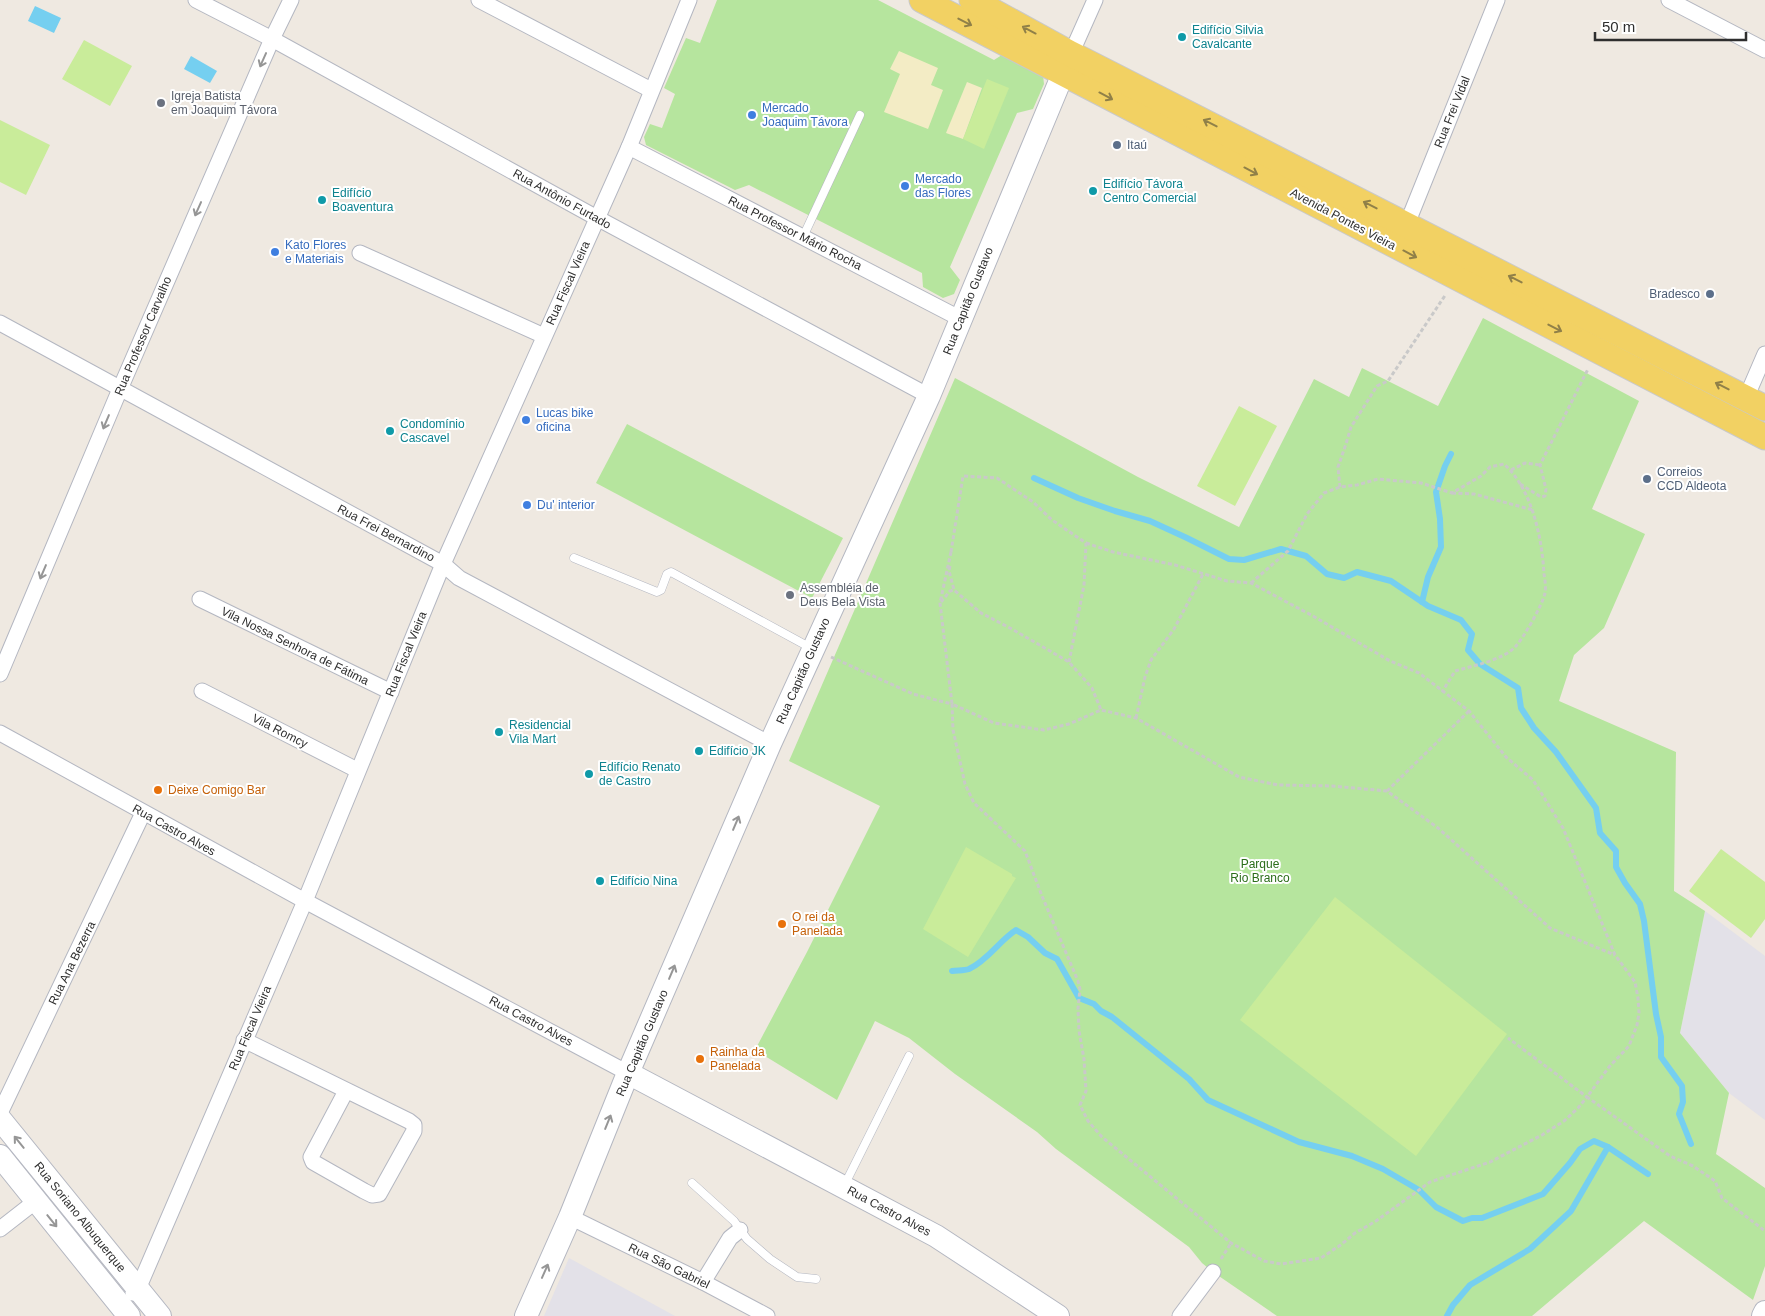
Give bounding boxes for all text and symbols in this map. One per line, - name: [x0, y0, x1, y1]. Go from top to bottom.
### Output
- scale bar: [1595, 10, 1746, 42]
- one-way arrow: [957, 18, 972, 27]
- text: 50 m: [1602, 18, 1635, 35]
- place label: Edifício Silvia Cavalcante: [1192, 23, 1264, 51]
- one-way arrow: [1022, 25, 1036, 35]
- marker: Edifício Silvia Cavalcante: [1176, 31, 1188, 43]
- one-way arrow: [258, 52, 268, 67]
- street label: Rua Frei Vidal: [1431, 74, 1473, 150]
- place label: Igreja Batista em Joaquim Távora: [171, 89, 277, 117]
- one-way arrow: [1099, 91, 1113, 101]
- marker: Igreja Batista em Joaquim Távora: [155, 97, 167, 109]
- place label: Mercado Joaquim Távora: [762, 101, 848, 129]
- marker: Mercado Joaquim Távora: [746, 109, 758, 121]
- one-way arrow: [1203, 118, 1218, 127]
- place label: Itaú: [1127, 138, 1147, 152]
- marker: Itaú: [1111, 139, 1123, 151]
- street label: Rua Antônio Furtado: [510, 166, 614, 232]
- one-way arrow: [1243, 166, 1258, 176]
- place label: Mercado das Flores: [915, 172, 971, 200]
- place label: Edifício Távora Centro Comercial: [1103, 177, 1196, 205]
- marker: Mercado das Flores: [899, 180, 911, 192]
- marker: Edifício Távora Centro Comercial: [1087, 185, 1099, 197]
- street label: Avenida Pontes Vieira: [1288, 185, 1399, 253]
- place label: Edifício Boaventura: [332, 186, 394, 214]
- street label: Rua Professor Mário Rocha: [726, 193, 864, 273]
- marker: Edifício Boaventura: [316, 194, 328, 206]
- one-way arrow: [1363, 200, 1378, 210]
- one-way arrow: [193, 201, 203, 216]
- place label: Kato Flores e Materiais: [285, 238, 346, 266]
- street label: Rua Fiscal Vieira: [543, 239, 593, 327]
- street label: Rua Capitão Gustavo: [940, 245, 996, 357]
- marker: Kato Flores e Materiais: [269, 246, 281, 258]
- one-way arrow: [1402, 250, 1417, 259]
- street label: Rua Professor Carvalho: [112, 274, 175, 398]
- one-way arrow: [1508, 274, 1523, 283]
- place label: Bradesco: [1649, 287, 1700, 301]
- marker: Bradesco: [1704, 288, 1716, 300]
- one-way arrow: [1547, 323, 1562, 333]
- one-way arrow: [1714, 381, 1729, 391]
- place label: Lucas bike oficina: [536, 406, 594, 434]
- one-way arrow: [100, 414, 110, 429]
- marker: Lucas bike oficina: [520, 414, 532, 426]
- place label: Condomínio Cascavel: [400, 417, 465, 445]
- marker: Condomínio Cascavel: [384, 425, 396, 437]
- place label: Correios CCD Aldeota: [1657, 465, 1727, 493]
- marker: Correios CCD Aldeota: [1641, 473, 1653, 485]
- place label: Du' interior: [537, 498, 595, 512]
- marker: Du' interior: [521, 499, 533, 511]
- street label: Rua Frei Bernardino: [335, 501, 437, 565]
- one-way arrow: [37, 564, 47, 579]
- place label: Assembléia de Deus Bela Vista: [800, 581, 885, 609]
- marker: Assembléia de Deus Bela Vista: [784, 589, 796, 601]
- street label: Vila Nossa Senhora de Fátima: [219, 604, 371, 688]
- street label: Rua Fiscal Vieira: [383, 609, 430, 699]
- street label: Rua Capitão Gustavo: [773, 615, 833, 726]
- street label: Vila Romcy: [250, 711, 310, 751]
- place label: Residencial Vila Mart: [509, 718, 571, 746]
- marker: Residencial Vila Mart: [493, 726, 505, 738]
- place label: Edifício JK: [709, 744, 766, 758]
- marker: Edifício JK: [693, 745, 705, 757]
- place label: Edifício Renato de Castro: [599, 760, 681, 788]
- marker: Edifício Renato de Castro: [583, 768, 595, 780]
- place label: Deixe Comigo Bar: [168, 783, 265, 797]
- marker: Deixe Comigo Bar: [152, 784, 164, 796]
- street label: Rua Castro Alves: [130, 801, 218, 859]
- one-way arrow: [731, 816, 741, 831]
- park label: Parque Rio Branco: [1230, 857, 1290, 885]
- place label: Edifício Nina: [610, 874, 678, 888]
- marker: Edifício Nina: [594, 875, 606, 887]
- place label: O rei da Panelada: [792, 910, 843, 938]
- marker: O rei da Panelada: [776, 918, 788, 930]
- street label: Rua Ana Bezerra: [46, 919, 98, 1007]
- one-way arrow: [667, 965, 677, 980]
- street label: Rua Fiscal Vieira: [226, 983, 274, 1072]
- street label: Rua Capitão Gustavo: [613, 987, 671, 1099]
- street label: Rua Castro Alves: [487, 993, 575, 1049]
- place label: Rainha da Panelada: [710, 1045, 765, 1073]
- marker: Rainha da Panelada: [694, 1053, 706, 1065]
- one-way arrow: [604, 1115, 614, 1130]
- one-way arrow: [13, 1136, 24, 1149]
- street label: Rua Soriano Albuquerque: [31, 1159, 129, 1275]
- street label: Rua Castro Alves: [845, 1183, 933, 1239]
- one-way arrow: [47, 1215, 58, 1228]
- street label: Rua São Gabriel: [626, 1240, 712, 1292]
- one-way arrow: [541, 1264, 551, 1279]

